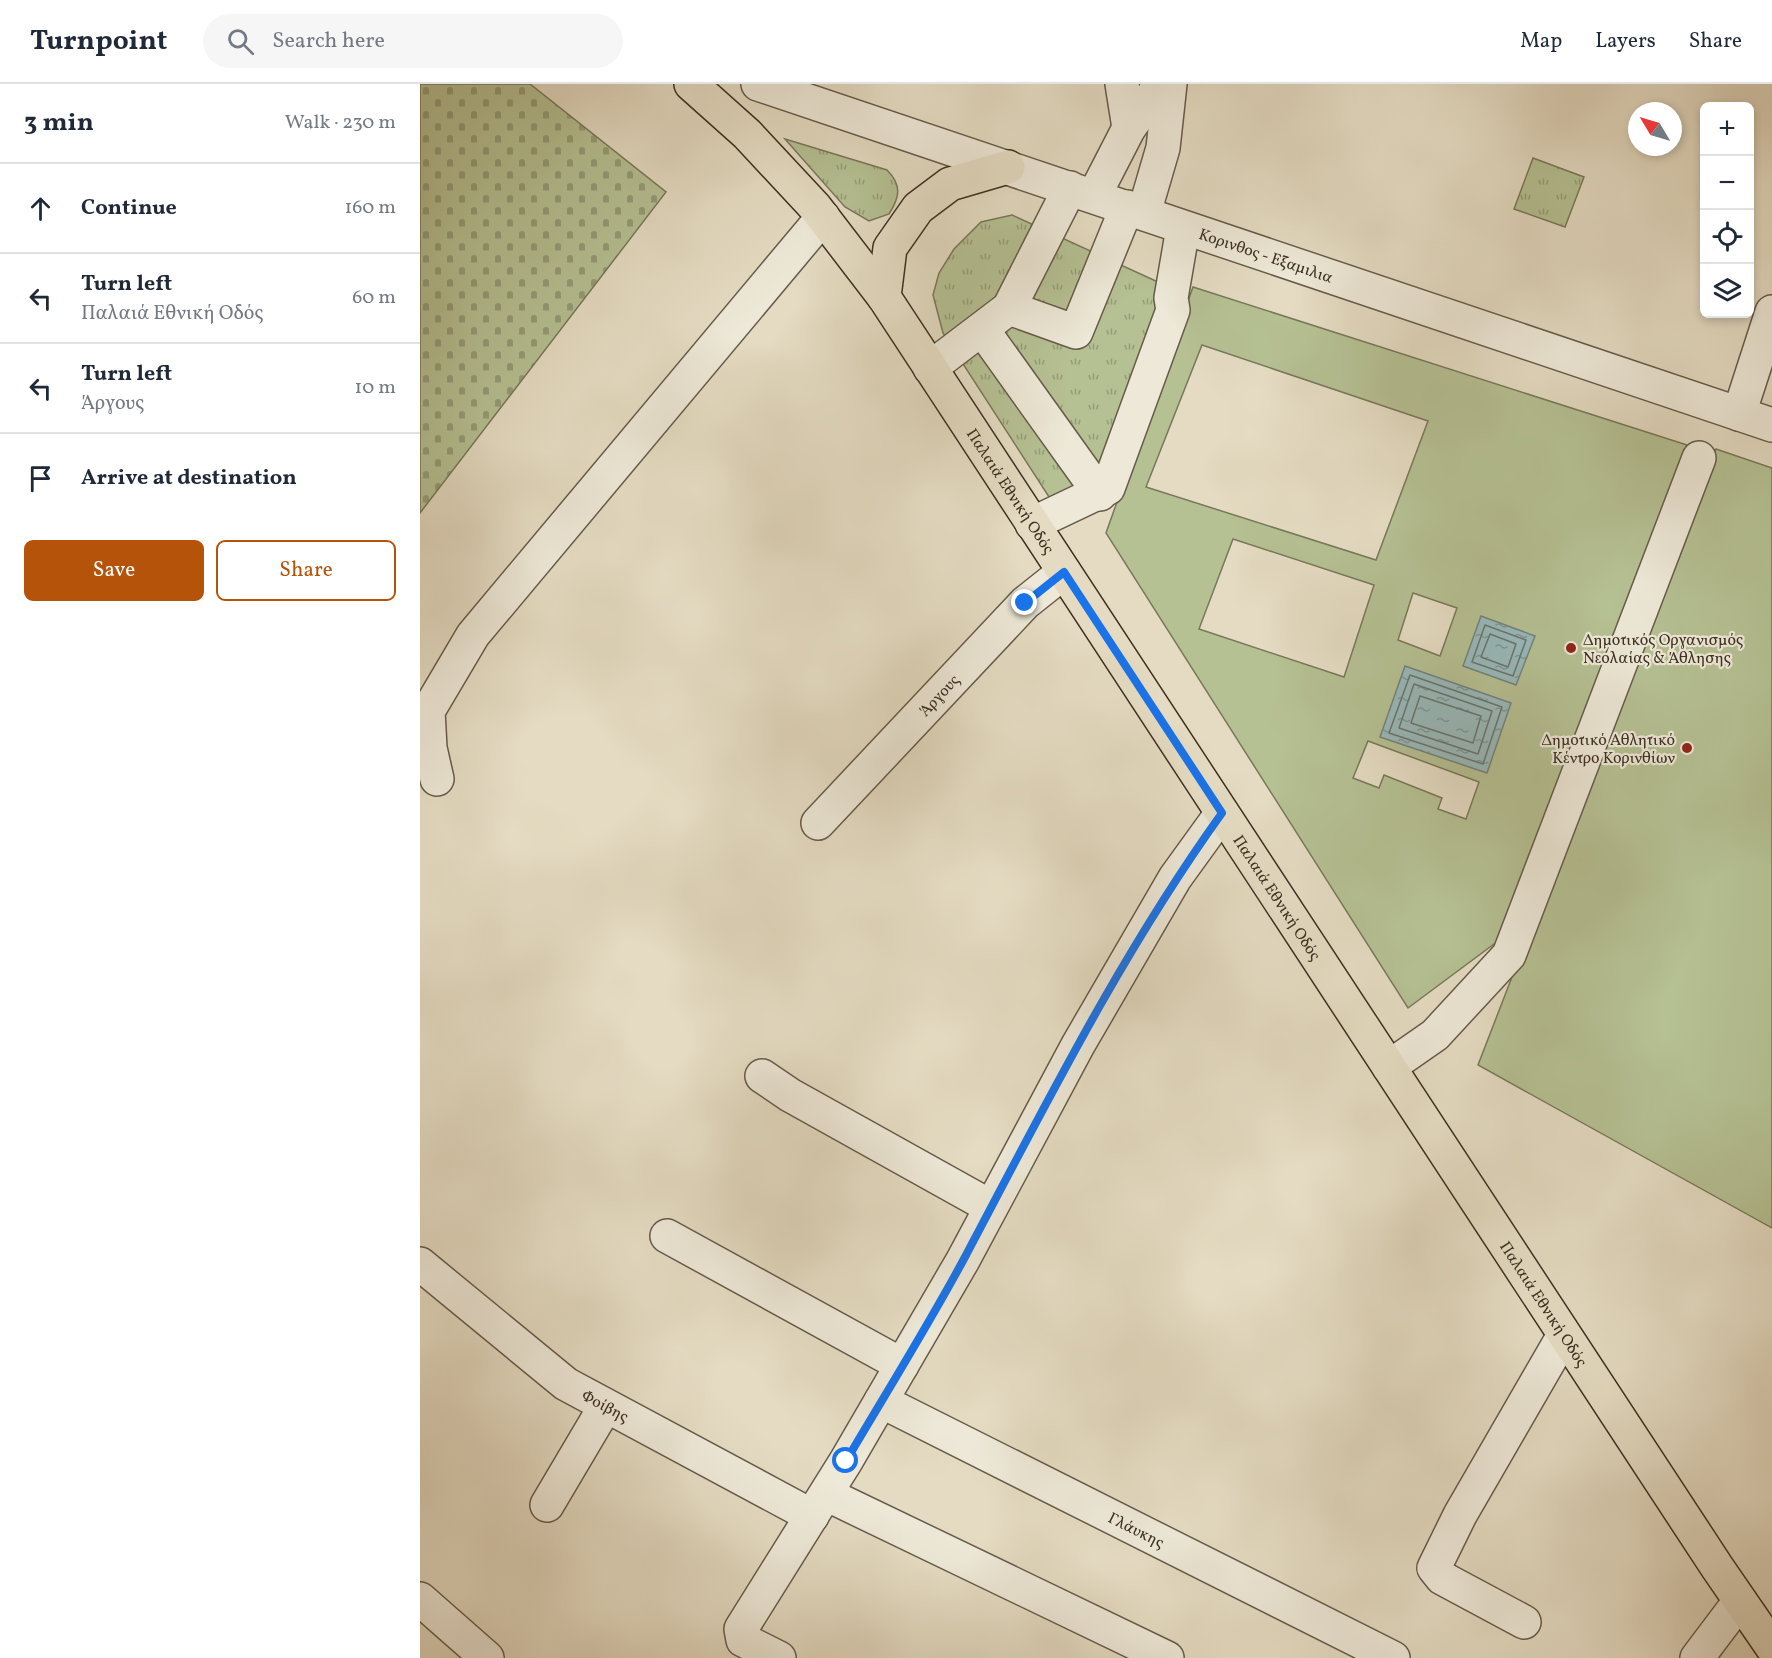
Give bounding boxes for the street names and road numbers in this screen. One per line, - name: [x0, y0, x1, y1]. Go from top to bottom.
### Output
- street label: Κορινθος - Εξαμιλια: [1195, 224, 1336, 290]
- street label: Παλαιά Εθνική Οδός: [960, 425, 1059, 559]
- street label: Άργους: [915, 670, 965, 722]
- street label: Παλαιά Εθνική Οδός: [1227, 831, 1325, 965]
- street label: Παλαιά Εθνική Οδός: [1493, 1238, 1592, 1372]
- street label: Φοίβης: [577, 1385, 632, 1429]
- street label: Γλάυκης: [1104, 1508, 1168, 1554]

